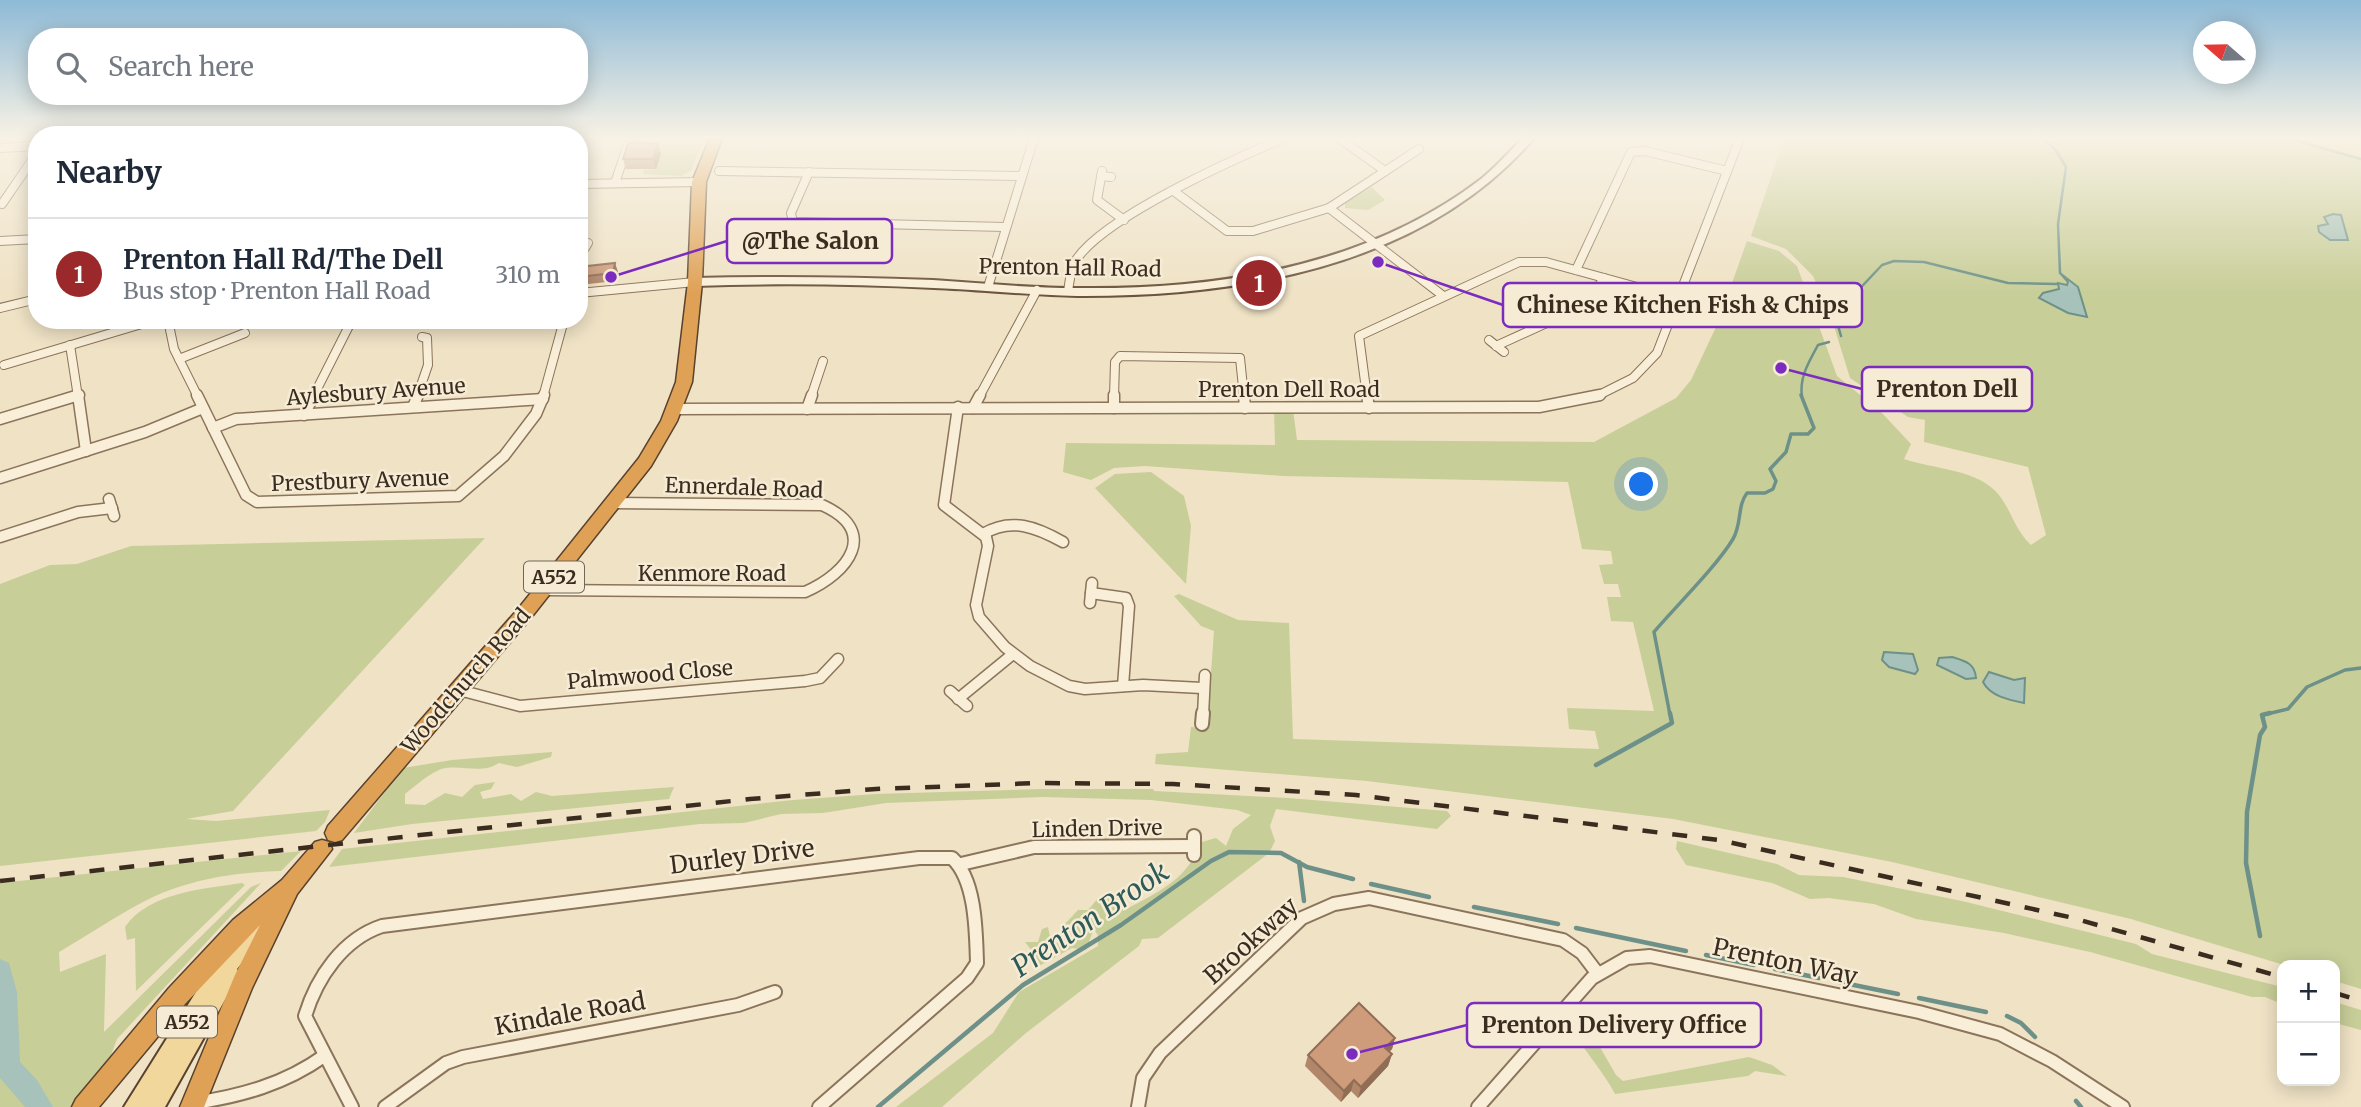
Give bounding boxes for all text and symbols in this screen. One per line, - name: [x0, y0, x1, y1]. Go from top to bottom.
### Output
- north arrow: [2193, 21, 2256, 84]
- search box: [28, 28, 588, 105]
- icon: search: [52, 48, 90, 86]
- text: Search here: [108, 50, 254, 83]
- text: Nearby: [56, 153, 162, 191]
- callout: @The Salon: [727, 219, 892, 263]
- text: @The Salon: [741, 226, 879, 255]
- text: Prenton Hall Rd/The Dell: [123, 243, 443, 276]
- street label: Prenton Hall Road: [978, 252, 1162, 283]
- pin: 1: [1236, 257, 1282, 309]
- text: 1: [74, 260, 84, 289]
- text: 310 m: [495, 260, 560, 289]
- text: Bus stop · Prenton Hall Road: [123, 276, 431, 305]
- callout: Chinese Kitchen Fish & Chips: [1503, 283, 1862, 327]
- text: Chinese Kitchen Fish & Chips: [1517, 290, 1849, 319]
- callout: Prenton Dell: [1862, 367, 2032, 411]
- street label: Aylesbury Avenue: [285, 372, 466, 411]
- text: Prenton Dell: [1876, 374, 2019, 403]
- street label: Prenton Dell Road: [1198, 376, 1380, 403]
- street label: Prestbury Avenue: [271, 464, 449, 497]
- your location: [1624, 467, 1658, 501]
- street label: Ennerdale Road: [664, 471, 824, 504]
- street label: Kenmore Road: [638, 560, 786, 587]
- road number: A552: [524, 562, 584, 592]
- street label: Woodchurch Road: [394, 602, 536, 760]
- street label: Palmwood Close: [566, 654, 734, 695]
- street label: Linden Drive: [1031, 814, 1163, 843]
- street label: Durley Drive: [668, 832, 816, 881]
- water label: Prenton Brook: [1005, 853, 1175, 985]
- street label: Brookway: [1197, 890, 1304, 991]
- street label: Prenton Way: [1710, 931, 1860, 992]
- map controls: [2277, 960, 2340, 1086]
- button: +: [2277, 960, 2340, 1023]
- street label: Kindale Road: [492, 985, 648, 1042]
- callout: Prenton Delivery Office: [1467, 1003, 1761, 1047]
- road number: A552: [157, 1006, 217, 1038]
- text: Prenton Delivery Office: [1481, 1010, 1747, 1039]
- button: −: [2277, 1023, 2340, 1086]

